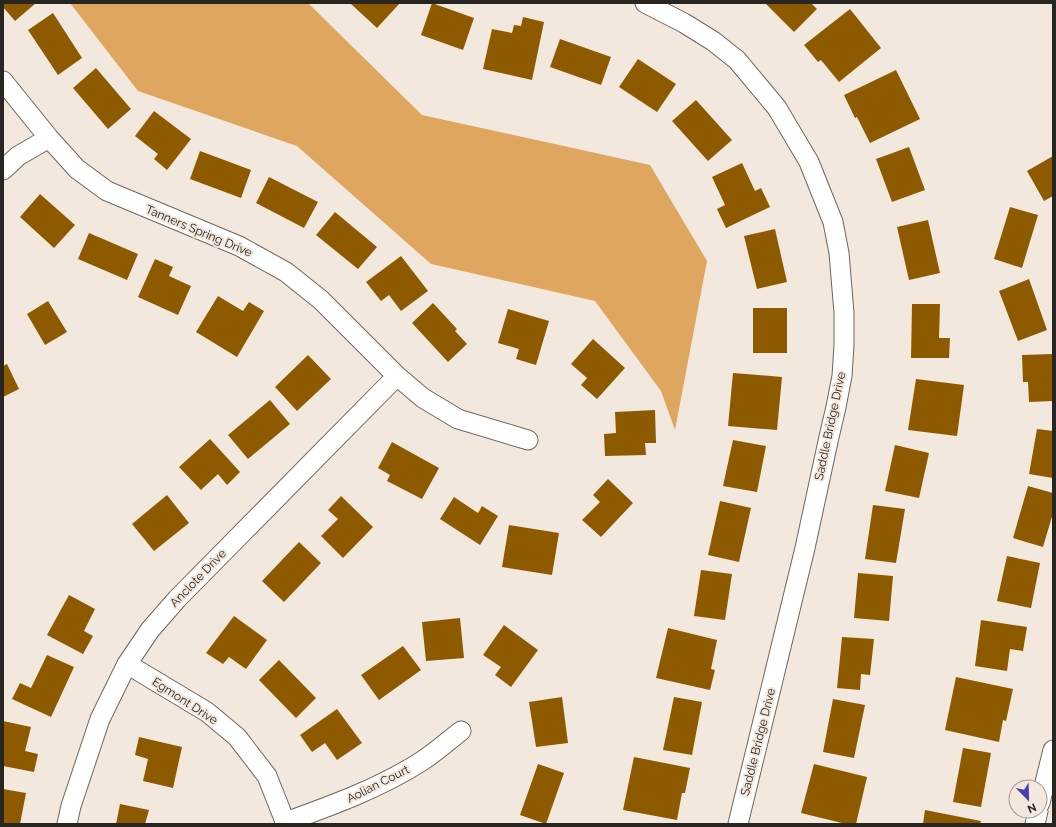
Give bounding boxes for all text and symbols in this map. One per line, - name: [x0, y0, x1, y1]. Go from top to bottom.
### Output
- street label: Tanners Spring Drive: [144, 202, 254, 260]
- street label: Saddle Bridge Drive: [812, 370, 848, 482]
- street label: Anclote Drive: [167, 546, 229, 610]
- street label: Egmont Drive: [150, 675, 220, 727]
- street label: Saddle Bridge Drive: [738, 687, 778, 797]
- street label: Aolian Court: [344, 762, 412, 806]
- north arrow: [1008, 779, 1048, 819]
- text: N: [1025, 800, 1038, 815]

